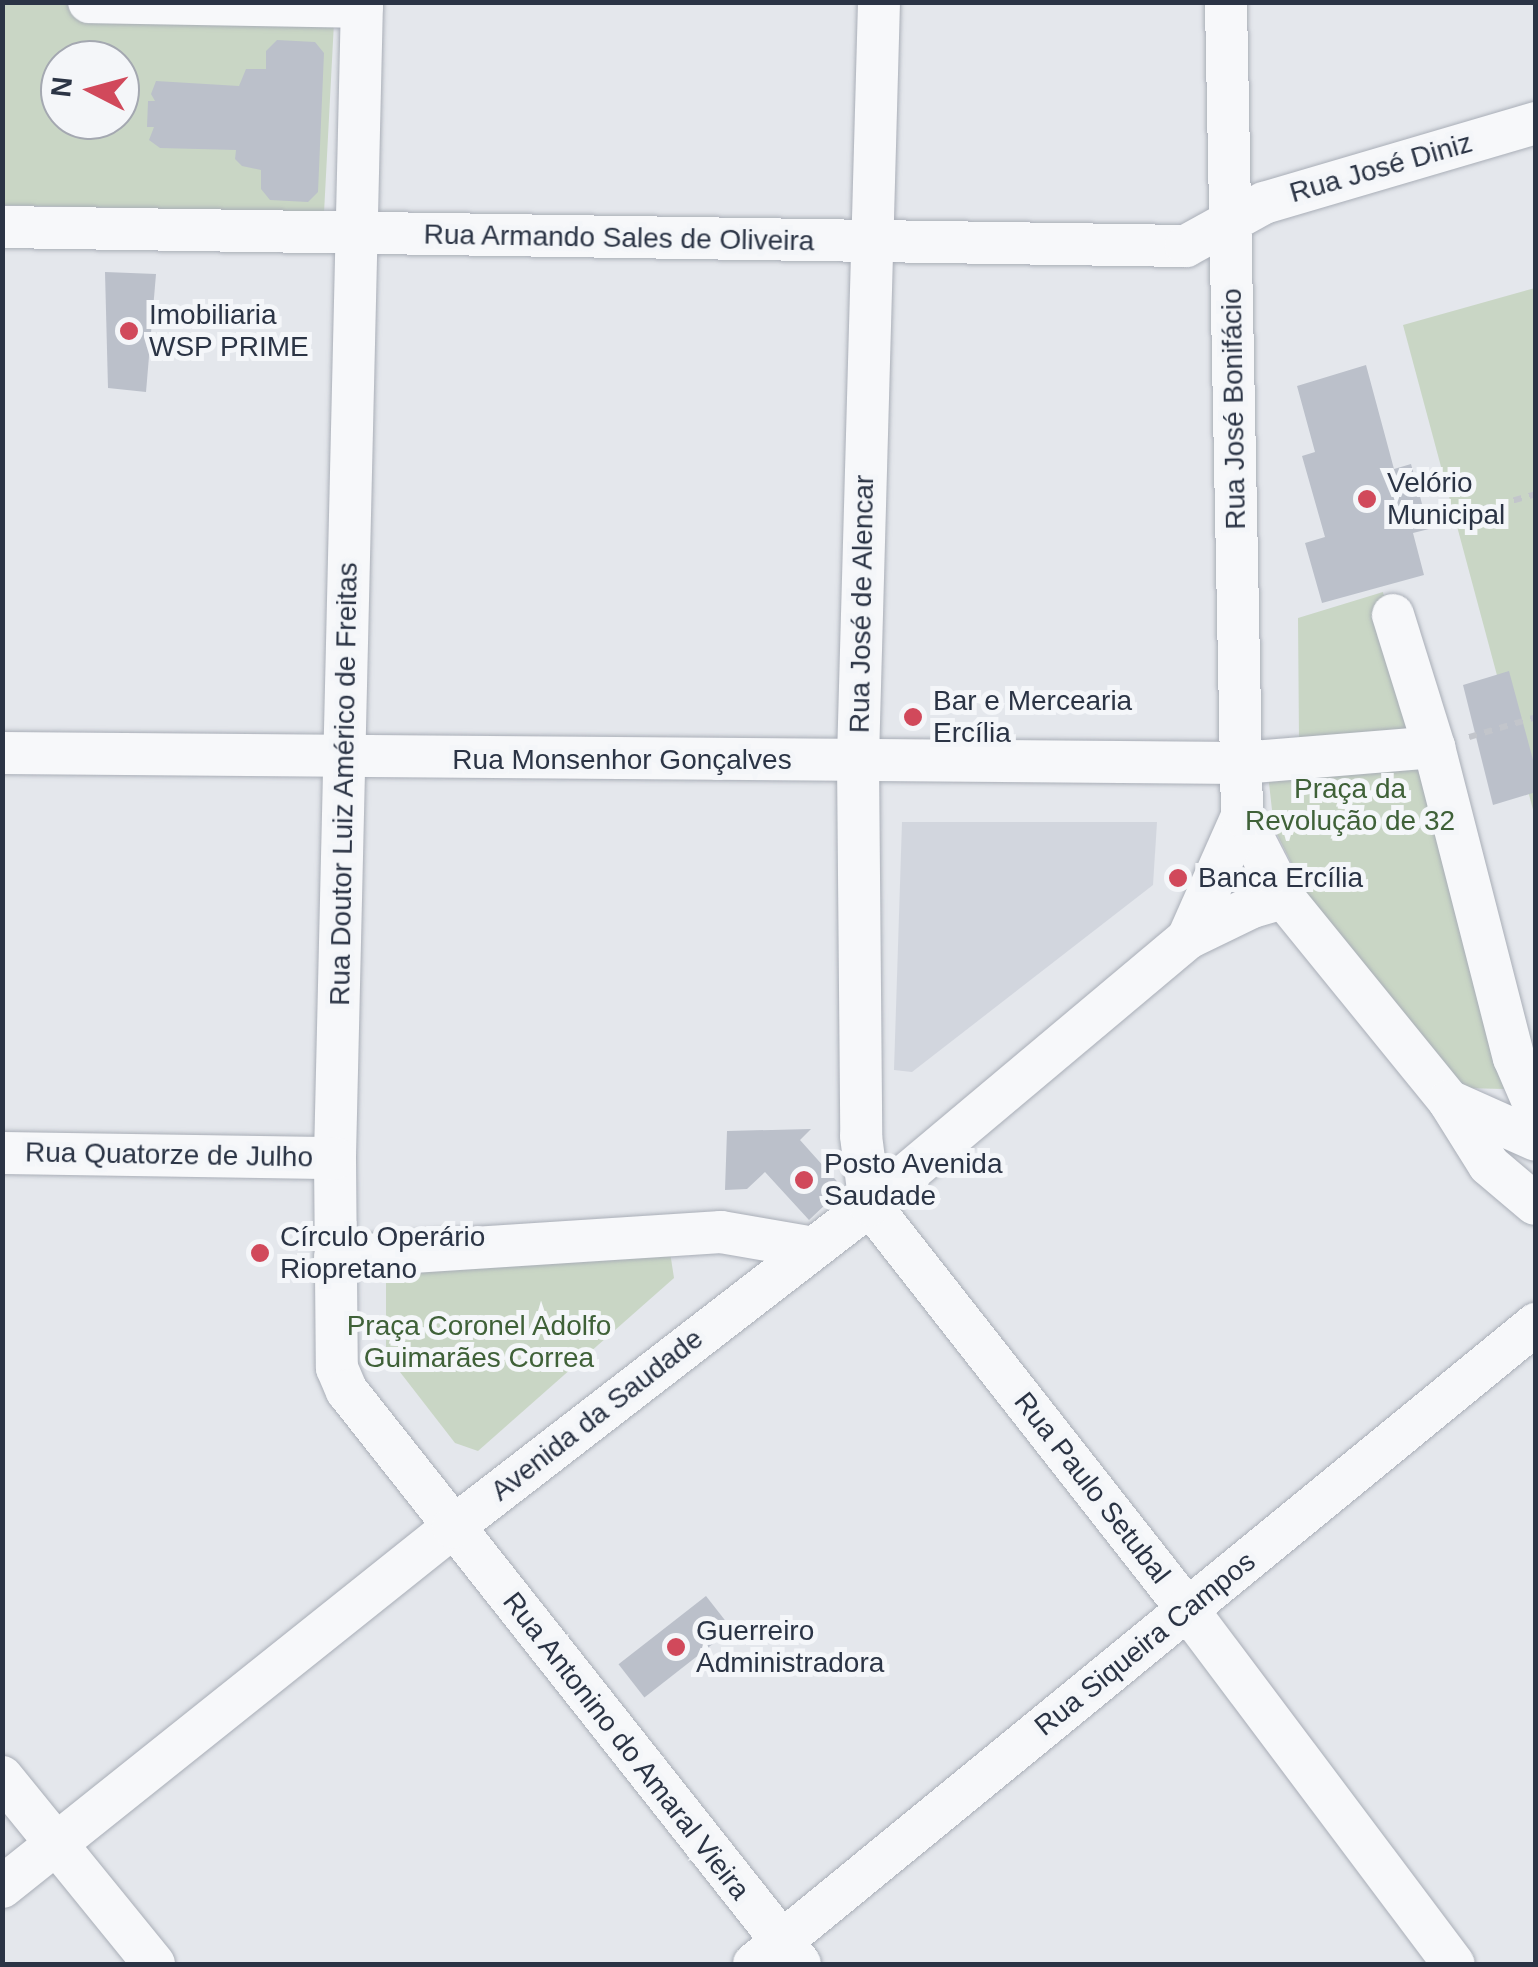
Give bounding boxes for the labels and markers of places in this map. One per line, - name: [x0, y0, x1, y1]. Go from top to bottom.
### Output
- place label: Imobiliaria WSP PRIME: [149, 298, 309, 364]
- marker: Imobiliaria WSP PRIME: [118, 320, 140, 342]
- place label: Velório Municipal: [1387, 466, 1505, 532]
- marker: Velório Municipal: [1356, 488, 1378, 510]
- place label: Bar e Mercearia Ercília: [933, 684, 1132, 750]
- marker: Bar e Mercearia Ercília: [902, 706, 924, 728]
- place label: Banca Ercília: [1198, 861, 1363, 895]
- marker: Banca Ercília: [1167, 867, 1189, 889]
- place label: Posto Avenida Saudade: [824, 1147, 1004, 1213]
- marker: Posto Avenida Saudade: [793, 1169, 815, 1191]
- place label: Círculo Operário Riopretano: [280, 1220, 485, 1286]
- marker: Círculo Operário Riopretano: [249, 1242, 271, 1264]
- place label: Guerreiro Administradora: [696, 1614, 884, 1680]
- marker: Guerreiro Administradora: [665, 1636, 687, 1658]

